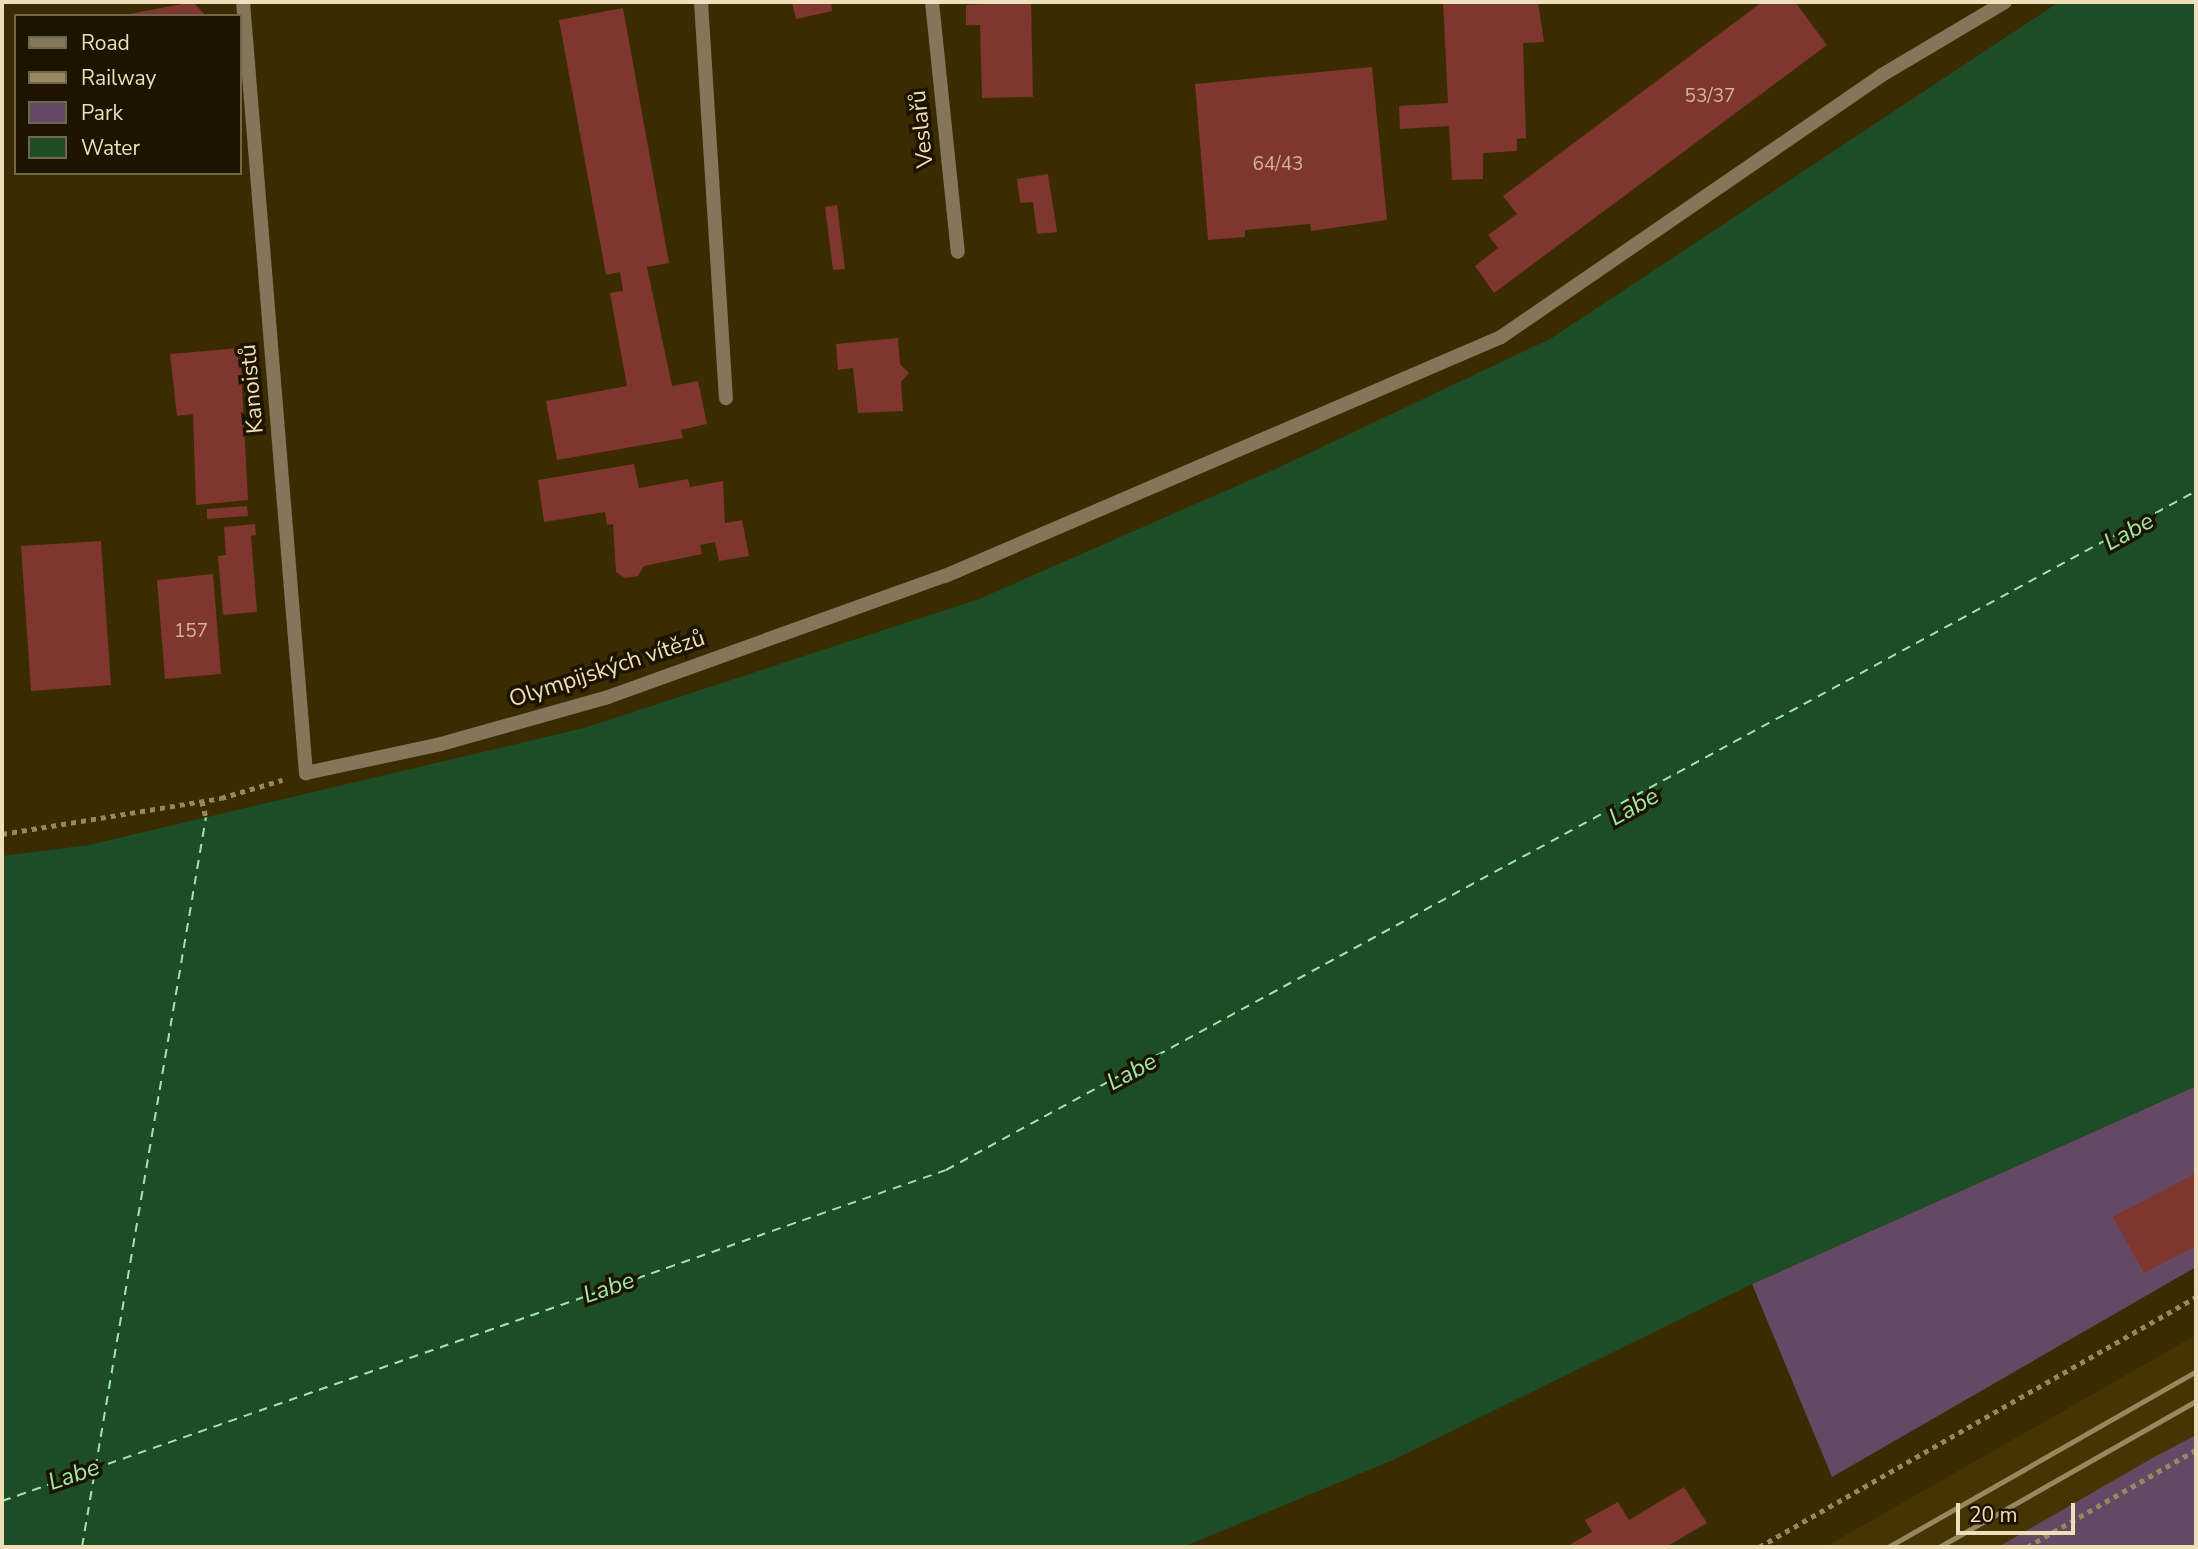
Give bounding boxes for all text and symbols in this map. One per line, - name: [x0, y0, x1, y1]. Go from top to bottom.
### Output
- legend: [14, 14, 242, 175]
- text: Road: [81, 29, 130, 57]
- text: Railway: [81, 64, 156, 92]
- house number: 53/37: [1685, 86, 1735, 108]
- street label: Veslařů: [904, 89, 940, 169]
- text: Park: [81, 99, 123, 127]
- text: Water: [81, 134, 140, 162]
- house number: 64/43: [1253, 154, 1303, 176]
- street label: Kanoistů: [234, 343, 270, 435]
- water label: Labe: [2099, 507, 2159, 557]
- house number: 157: [174, 621, 208, 643]
- street label: Olympijských vítězů: [506, 624, 708, 714]
- water label: Labe: [1604, 782, 1664, 832]
- water label: Labe: [1102, 1047, 1162, 1097]
- water label: Labe: [579, 1266, 639, 1310]
- water label: Labe: [44, 1453, 104, 1497]
- scale bar: [1960, 1490, 2079, 1534]
- text: 20 m: [1969, 1501, 2018, 1529]

